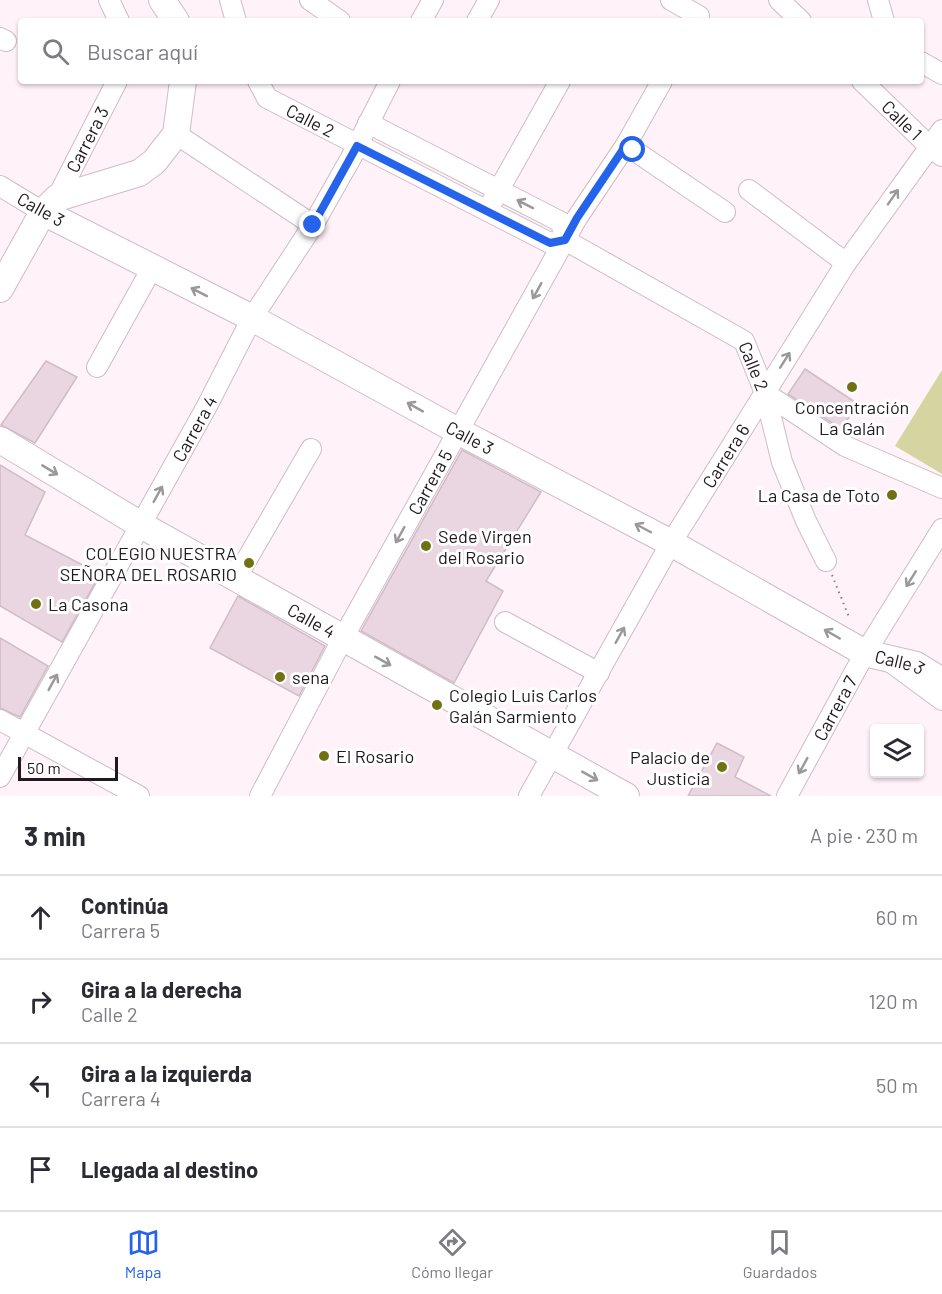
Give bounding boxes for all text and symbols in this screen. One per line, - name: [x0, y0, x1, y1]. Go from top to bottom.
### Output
- search box: [18, 18, 924, 84]
- icon: search: [39, 35, 72, 68]
- text: Buscar aquí: [87, 38, 198, 64]
- street label: Calle 1: [877, 95, 927, 145]
- street label: Calle 2: [283, 99, 338, 142]
- street label: Carrera 3: [61, 103, 113, 176]
- route start: [619, 136, 645, 162]
- street label: Calle 3: [13, 187, 69, 231]
- one-way arrow: [887, 190, 899, 206]
- one-way arrow: [517, 198, 535, 209]
- route end: [299, 211, 325, 237]
- one-way arrow: [531, 282, 543, 299]
- one-way arrow: [191, 286, 209, 297]
- street label: Calle 2: [734, 338, 774, 394]
- one-way arrow: [780, 352, 792, 369]
- marker: Concentración La Galán: [845, 380, 859, 394]
- street label: Carrera 4: [167, 392, 221, 465]
- place label: Concentración La Galán: [795, 396, 909, 439]
- one-way arrow: [407, 401, 424, 413]
- street label: Calle 3: [442, 416, 498, 459]
- street label: Carrera 6: [697, 420, 754, 492]
- street label: Carrera 5: [403, 446, 457, 519]
- one-way arrow: [41, 464, 58, 476]
- place label: La Casa de Toto: [758, 484, 880, 506]
- one-way arrow: [153, 485, 164, 503]
- marker: La Casa de Toto: [885, 488, 899, 502]
- one-way arrow: [635, 522, 653, 533]
- place label: Sede Virgen del Rosario: [438, 525, 532, 568]
- one-way arrow: [394, 526, 406, 543]
- marker: Sede Virgen del Rosario: [419, 539, 433, 553]
- place label: COLEGIO NUESTRA SEÑORA DEL ROSARIO: [60, 542, 237, 585]
- marker: COLEGIO NUESTRA SEÑORA DEL ROSARIO: [242, 556, 256, 570]
- one-way arrow: [905, 570, 917, 587]
- place label: La Casona: [48, 593, 128, 615]
- marker: La Casona: [29, 597, 43, 611]
- street label: Calle 4: [284, 598, 339, 642]
- one-way arrow: [614, 627, 626, 644]
- one-way arrow: [823, 628, 841, 639]
- street label: Calle 3: [873, 645, 929, 679]
- one-way arrow: [374, 655, 391, 667]
- place label: sena: [292, 666, 329, 688]
- marker: sena: [273, 670, 287, 684]
- street label: Carrera 7: [808, 672, 862, 744]
- one-way arrow: [48, 674, 59, 692]
- place label: Colegio Luis Carlos Galán Sarmiento: [449, 684, 597, 727]
- marker: Colegio Luis Carlos Galán Sarmiento: [430, 698, 444, 712]
- map controls: [870, 724, 924, 778]
- button: layers: [870, 724, 924, 778]
- place label: El Rosario: [336, 745, 414, 767]
- place label: Palacio de Justicia: [630, 746, 710, 789]
- marker: El Rosario: [317, 749, 331, 763]
- scale bar: [18, 754, 118, 782]
- one-way arrow: [797, 757, 809, 774]
- text: 50 m: [27, 758, 61, 777]
- marker: Palacio de Justicia: [715, 760, 729, 774]
- one-way arrow: [581, 770, 598, 782]
- text: 3 min: [24, 820, 86, 851]
- text: A pie · 230 m: [810, 823, 918, 847]
- text: Continúa: [81, 892, 168, 918]
- icon: ahead: [24, 901, 57, 934]
- text: 60 m: [876, 905, 918, 929]
- text: Carrera 5: [81, 918, 160, 942]
- text: Gira a la derecha: [81, 976, 242, 1002]
- icon: right: [24, 985, 57, 1018]
- text: 120 m: [868, 989, 918, 1013]
- text: Calle 2: [81, 1002, 138, 1026]
- text: Gira a la izquierda: [81, 1060, 252, 1086]
- icon: left: [24, 1069, 57, 1102]
- text: 50 m: [876, 1073, 918, 1097]
- text: Carrera 4: [81, 1086, 161, 1110]
- icon: arrive: [24, 1153, 57, 1186]
- text: Llegada al destino: [81, 1156, 258, 1182]
- tab: Mapa: [125, 1226, 161, 1281]
- tab: Cómo llegar: [411, 1226, 493, 1281]
- tab: Guardados: [743, 1226, 817, 1281]

